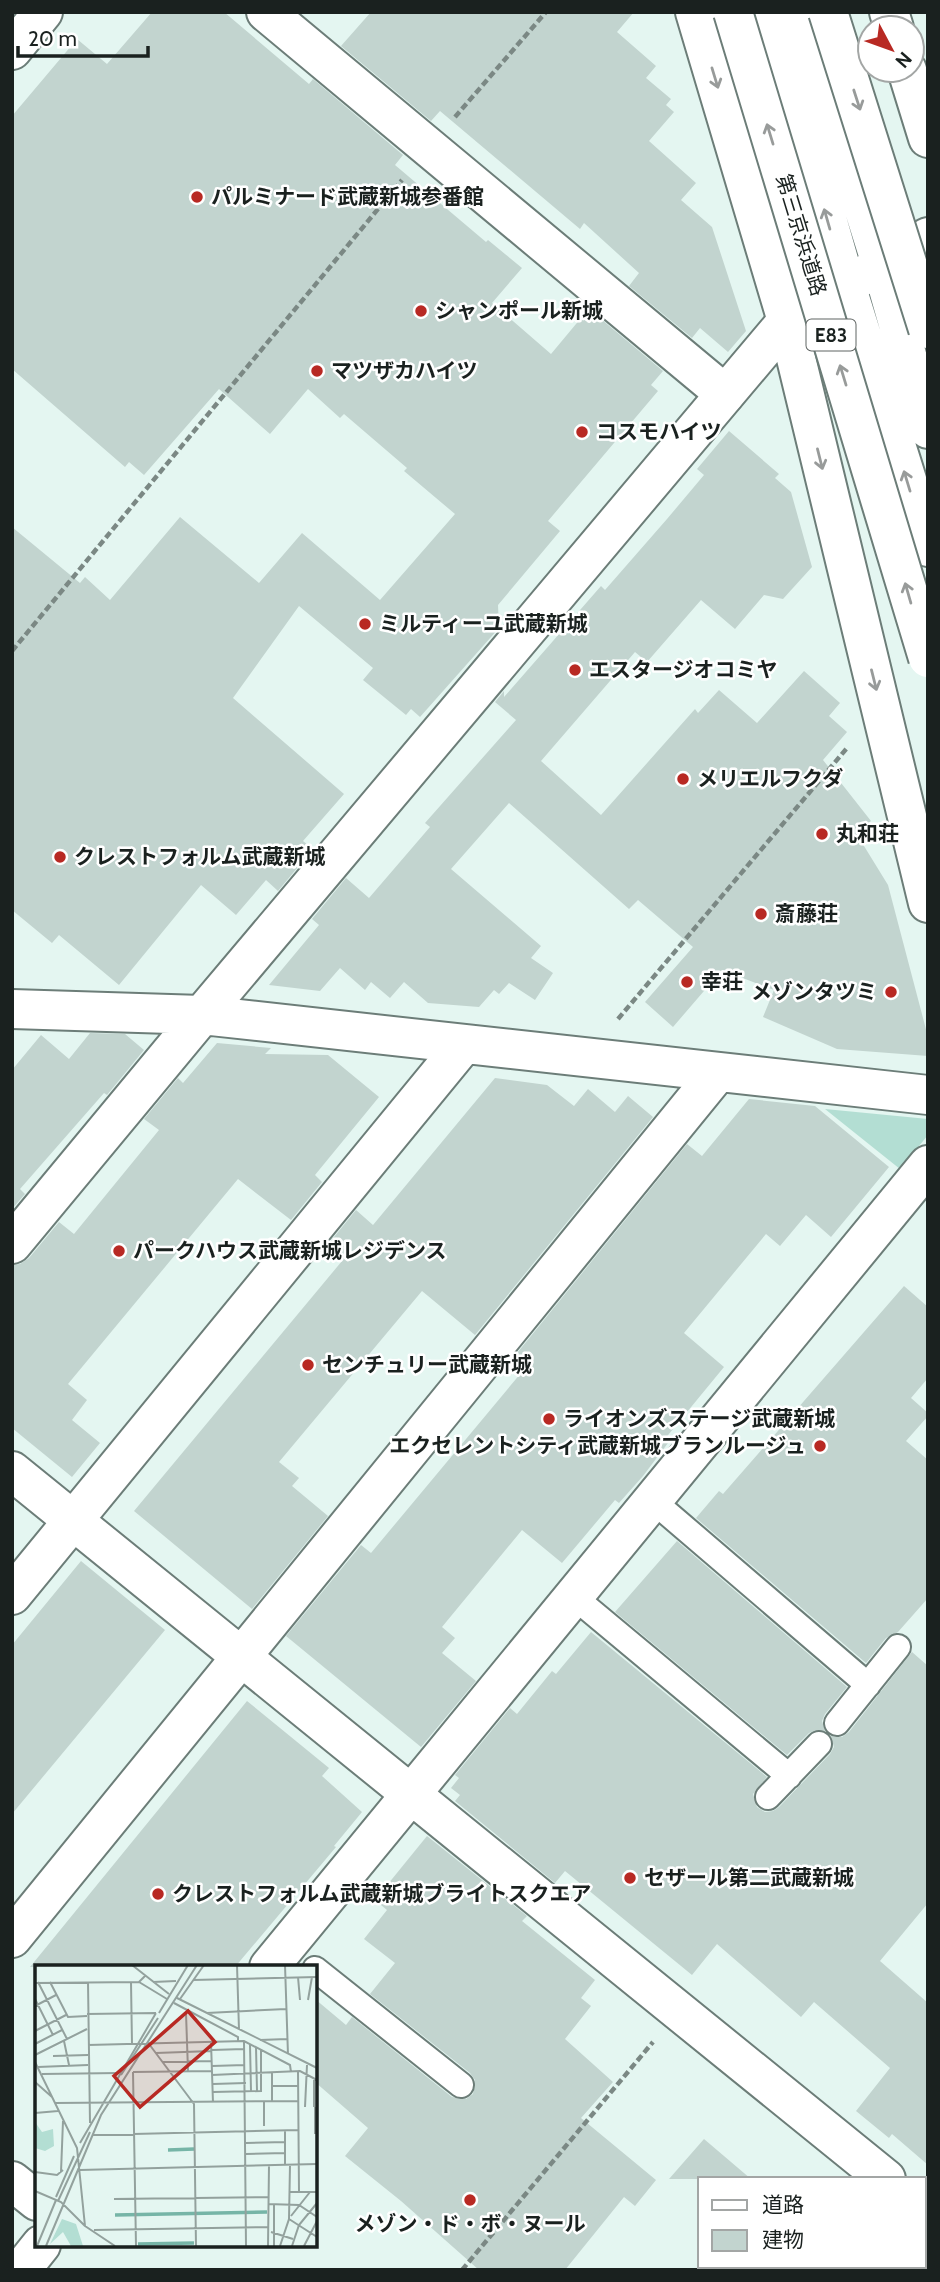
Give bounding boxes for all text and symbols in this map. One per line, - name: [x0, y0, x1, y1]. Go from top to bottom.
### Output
- scale bar: [18, 14, 147, 58]
- north arrow: [856, 14, 926, 84]
- text: 20 m: [28, 26, 77, 51]
- text: N: [890, 47, 917, 72]
- one-way arrow: [709, 66, 722, 88]
- one-way arrow: [851, 89, 864, 111]
- one-way arrow: [763, 123, 776, 145]
- street label: 第三京浜道路: [771, 171, 832, 299]
- place label: パルミナード武蔵新城参番館: [211, 184, 484, 209]
- marker: パルミナード武蔵新城参番館: [189, 189, 205, 205]
- one-way arrow: [820, 208, 833, 231]
- place label: シャンポール新城: [435, 298, 603, 323]
- marker: シャンポール新城: [413, 303, 429, 319]
- road number: E83: [806, 320, 856, 350]
- place label: マツザカハイツ: [331, 358, 478, 383]
- marker: マツザカハイツ: [309, 363, 325, 379]
- one-way arrow: [835, 364, 848, 386]
- place label: コスモハイツ: [596, 419, 722, 444]
- marker: コスモハイツ: [574, 424, 590, 440]
- one-way arrow: [814, 447, 827, 470]
- one-way arrow: [900, 471, 913, 493]
- one-way arrow: [901, 582, 914, 604]
- place label: ミルティーユ武蔵新城: [379, 611, 588, 636]
- marker: ミルティーユ武蔵新城: [357, 616, 373, 632]
- place label: エスタージオコミヤ: [589, 657, 778, 682]
- marker: エスタージオコミヤ: [567, 662, 583, 678]
- one-way arrow: [868, 668, 881, 691]
- place label: メリエルフクダ: [697, 766, 843, 791]
- marker: メリエルフクダ: [675, 771, 691, 787]
- place label: 丸和荘: [836, 821, 899, 846]
- marker: 丸和荘: [814, 826, 830, 842]
- place label: クレストフォルム武蔵新城: [74, 844, 326, 869]
- marker: クレストフォルム武蔵新城: [52, 849, 68, 865]
- place label: 斎藤荘: [775, 901, 838, 926]
- marker: 斎藤荘: [753, 906, 769, 922]
- place label: 幸荘: [701, 969, 743, 994]
- marker: 幸荘: [679, 974, 695, 990]
- place label: メゾンタツミ: [751, 979, 877, 1004]
- marker: メゾンタツミ: [883, 984, 899, 1000]
- place label: パークハウス武蔵新城レジデンス: [133, 1238, 447, 1263]
- marker: パークハウス武蔵新城レジデンス: [111, 1243, 127, 1259]
- place label: センチュリー武蔵新城: [322, 1352, 532, 1377]
- marker: センチュリー武蔵新城: [300, 1357, 316, 1373]
- place label: ライオンズステージ武蔵新城: [563, 1406, 835, 1431]
- marker: ライオンズステージ武蔵新城: [541, 1411, 557, 1427]
- place label: エクセレントシティ武蔵新城ブランルージュ: [389, 1433, 806, 1458]
- marker: エクセレントシティ武蔵新城ブランルージュ: [812, 1438, 828, 1454]
- place label: セザール第二武蔵新城: [644, 1865, 854, 1890]
- marker: セザール第二武蔵新城: [622, 1870, 638, 1886]
- place label: クレストフォルム武蔵新城ブライトスクエア: [172, 1881, 592, 1906]
- marker: クレストフォルム武蔵新城ブライトスクエア: [150, 1886, 166, 1902]
- inset map: [35, 1965, 317, 2247]
- legend: [698, 2177, 926, 2268]
- marker: メゾン・ド・ボ・ヌール: [462, 2192, 478, 2208]
- text: 道路: [762, 2192, 804, 2217]
- place label: メゾン・ド・ボ・ヌール: [355, 2211, 586, 2236]
- text: 建物: [762, 2227, 804, 2252]

